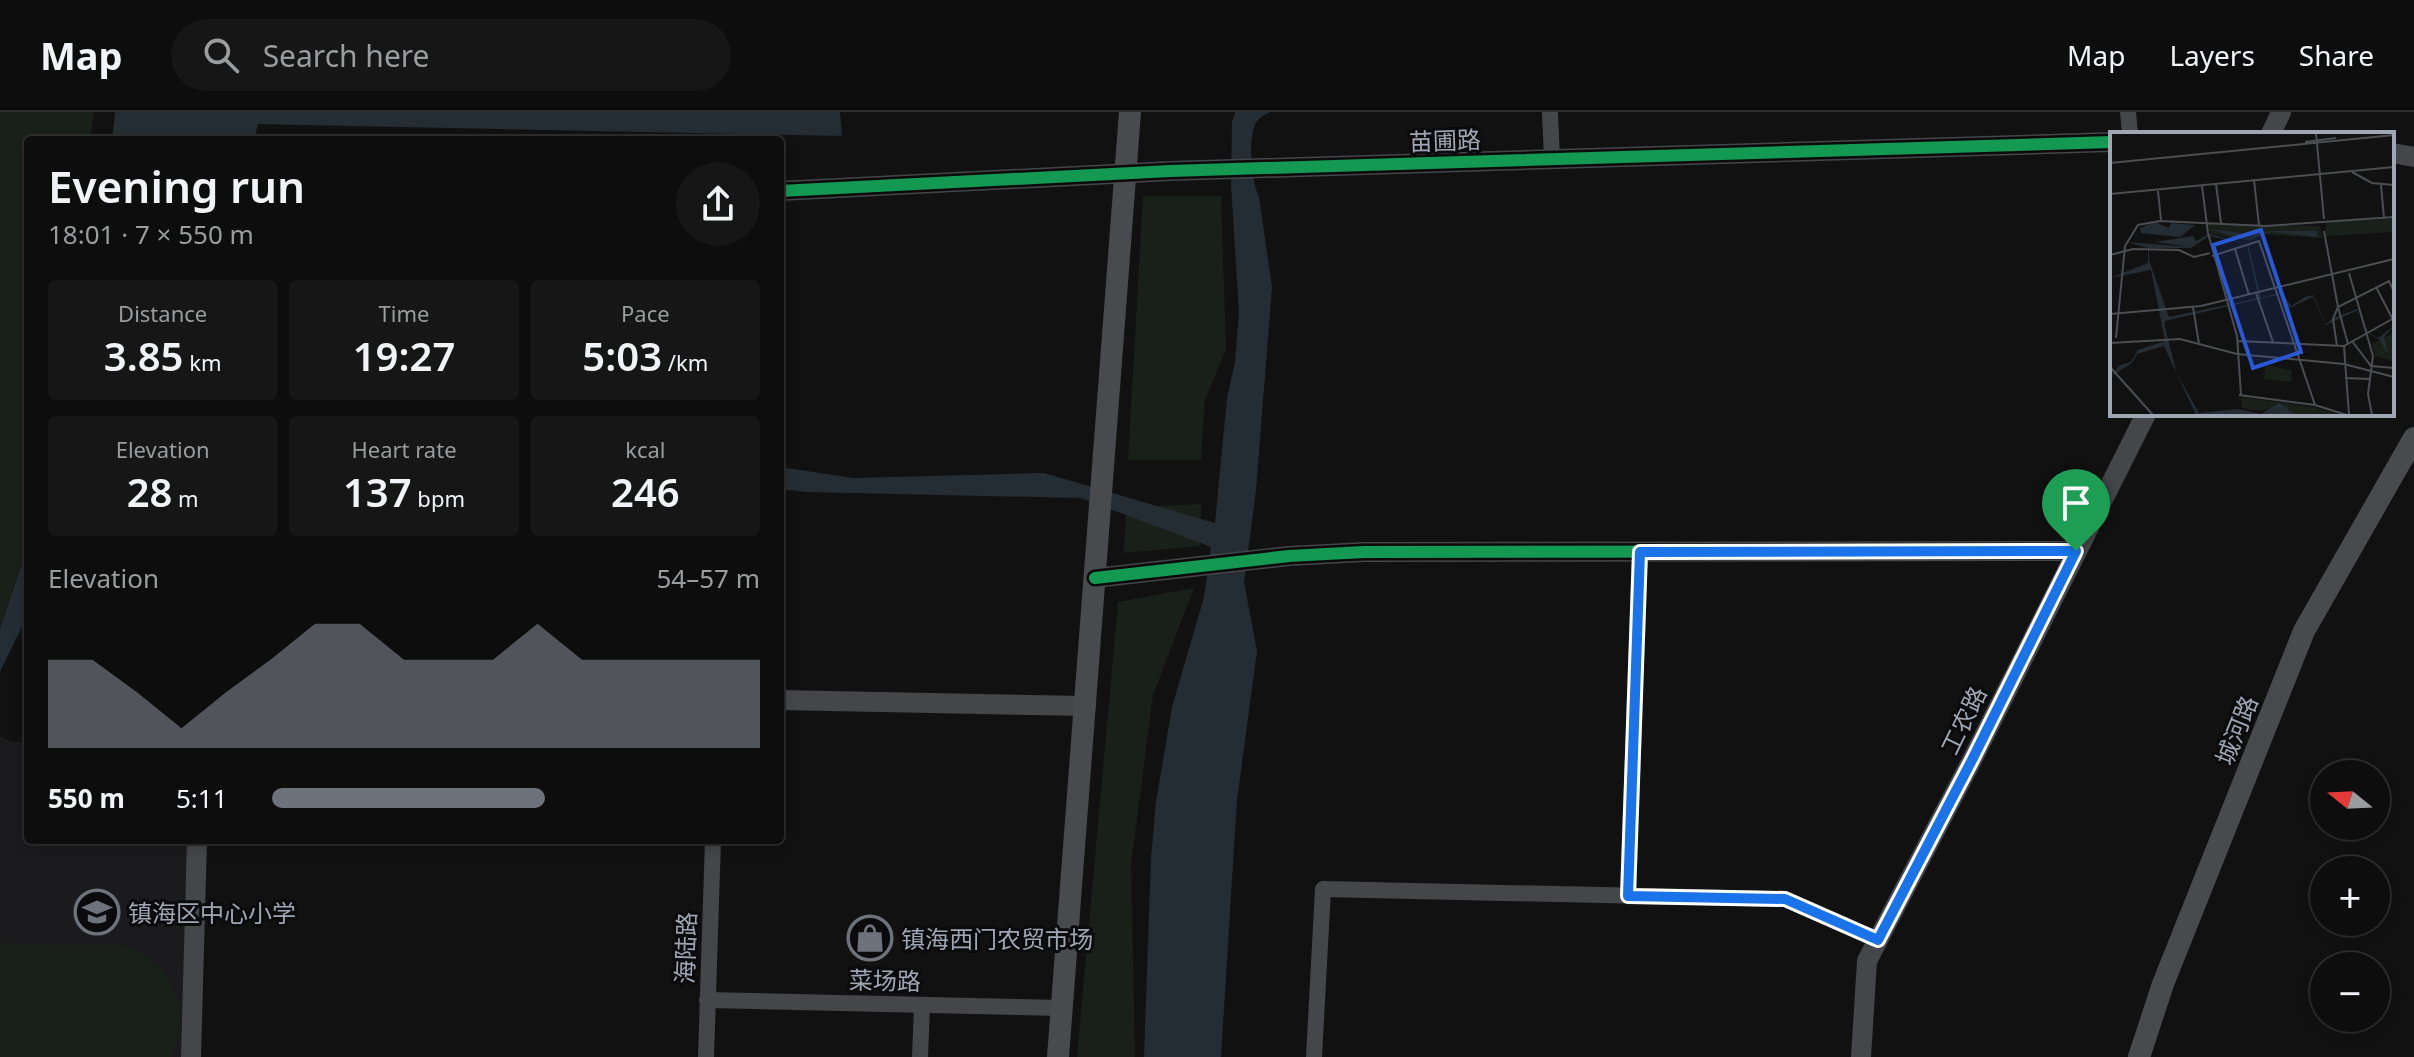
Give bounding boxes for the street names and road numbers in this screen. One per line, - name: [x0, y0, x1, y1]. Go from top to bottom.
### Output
- street label: 苗圃路: [1408, 122, 1482, 158]
- street label: 工农路: [1932, 680, 1994, 760]
- street label: 城河路: [2207, 690, 2265, 770]
- street label: 海陆路: [667, 911, 703, 985]
- street label: 菜场路: [849, 963, 921, 997]

